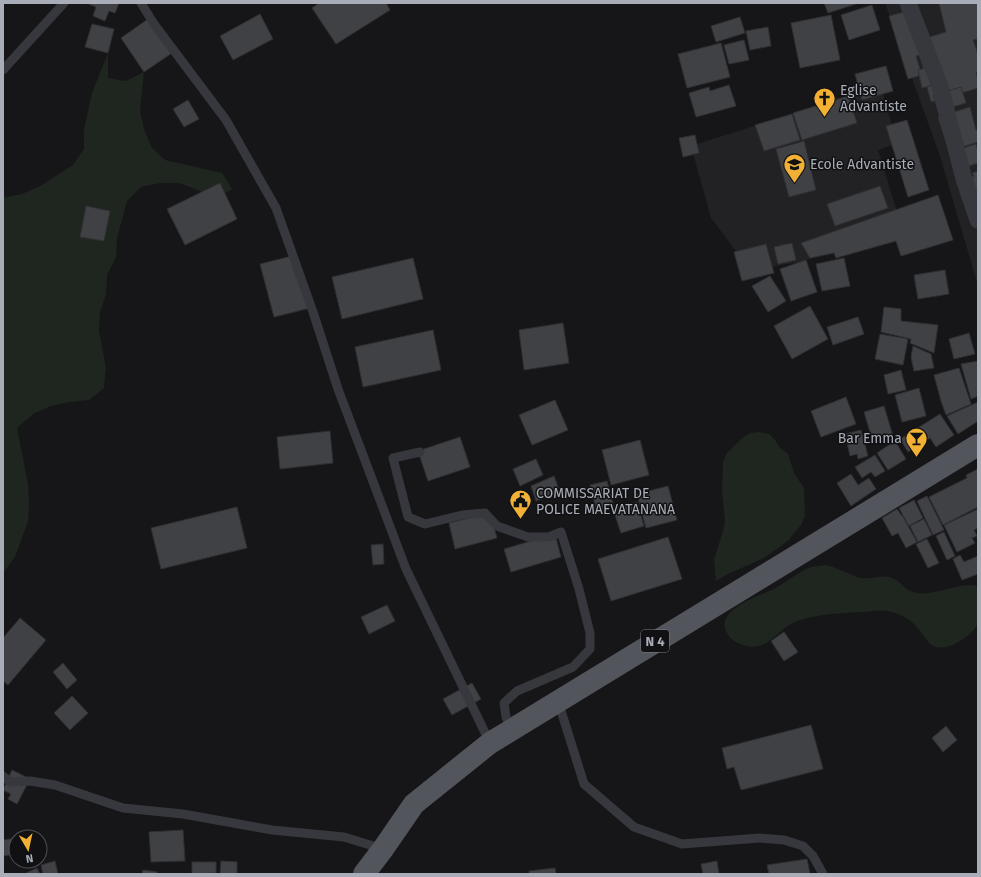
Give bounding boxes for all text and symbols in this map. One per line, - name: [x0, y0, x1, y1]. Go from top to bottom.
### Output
- place label: Eglise Advantiste: [840, 82, 907, 115]
- church icon: Eglise Advantiste: [812, 85, 838, 118]
- school or university icon: Ecole Advantiste: [782, 151, 808, 184]
- place label: Ecole Advantiste: [810, 156, 914, 173]
- bar icon: Bar Emma: [904, 425, 930, 458]
- place label: Bar Emma: [838, 430, 902, 447]
- place label: COMMISSARIAT DE POLICE MAEVATANANA: [536, 485, 675, 518]
- public building icon: COMMISSARIAT DE POLICE MAEVATANANA: [507, 488, 533, 521]
- road number: N 4: [641, 630, 669, 652]
- north arrow: [8, 829, 48, 869]
- text: N: [25, 851, 34, 865]

